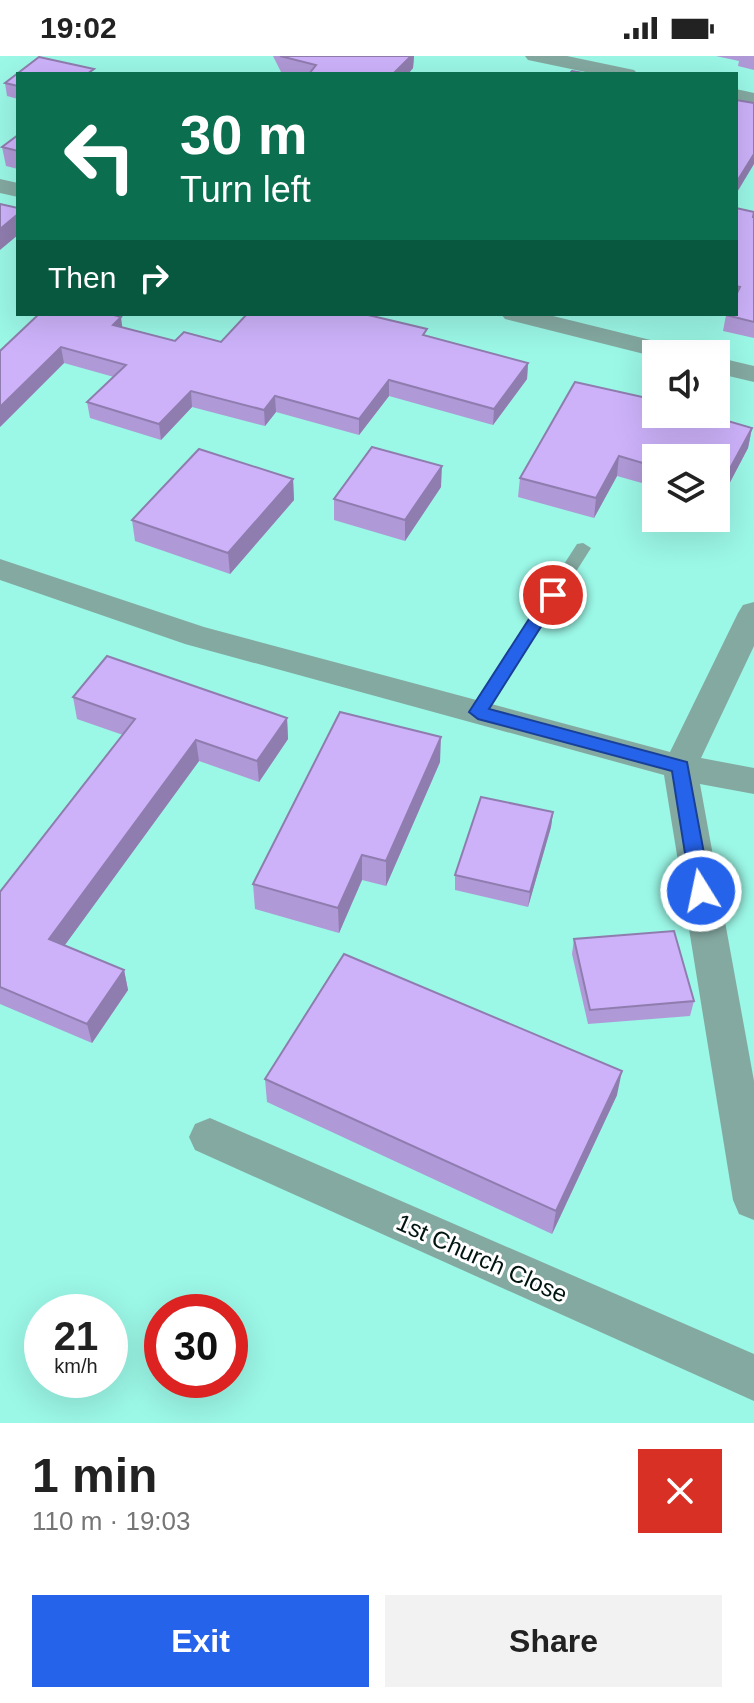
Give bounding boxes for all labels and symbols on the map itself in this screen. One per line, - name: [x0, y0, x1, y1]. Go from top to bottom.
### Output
- pin: [519, 561, 587, 629]
- position arrow: [659, 849, 743, 933]
- street label: 1st Church Close: [392, 1208, 572, 1308]
- speed limit sign: 30: [144, 1294, 248, 1398]

